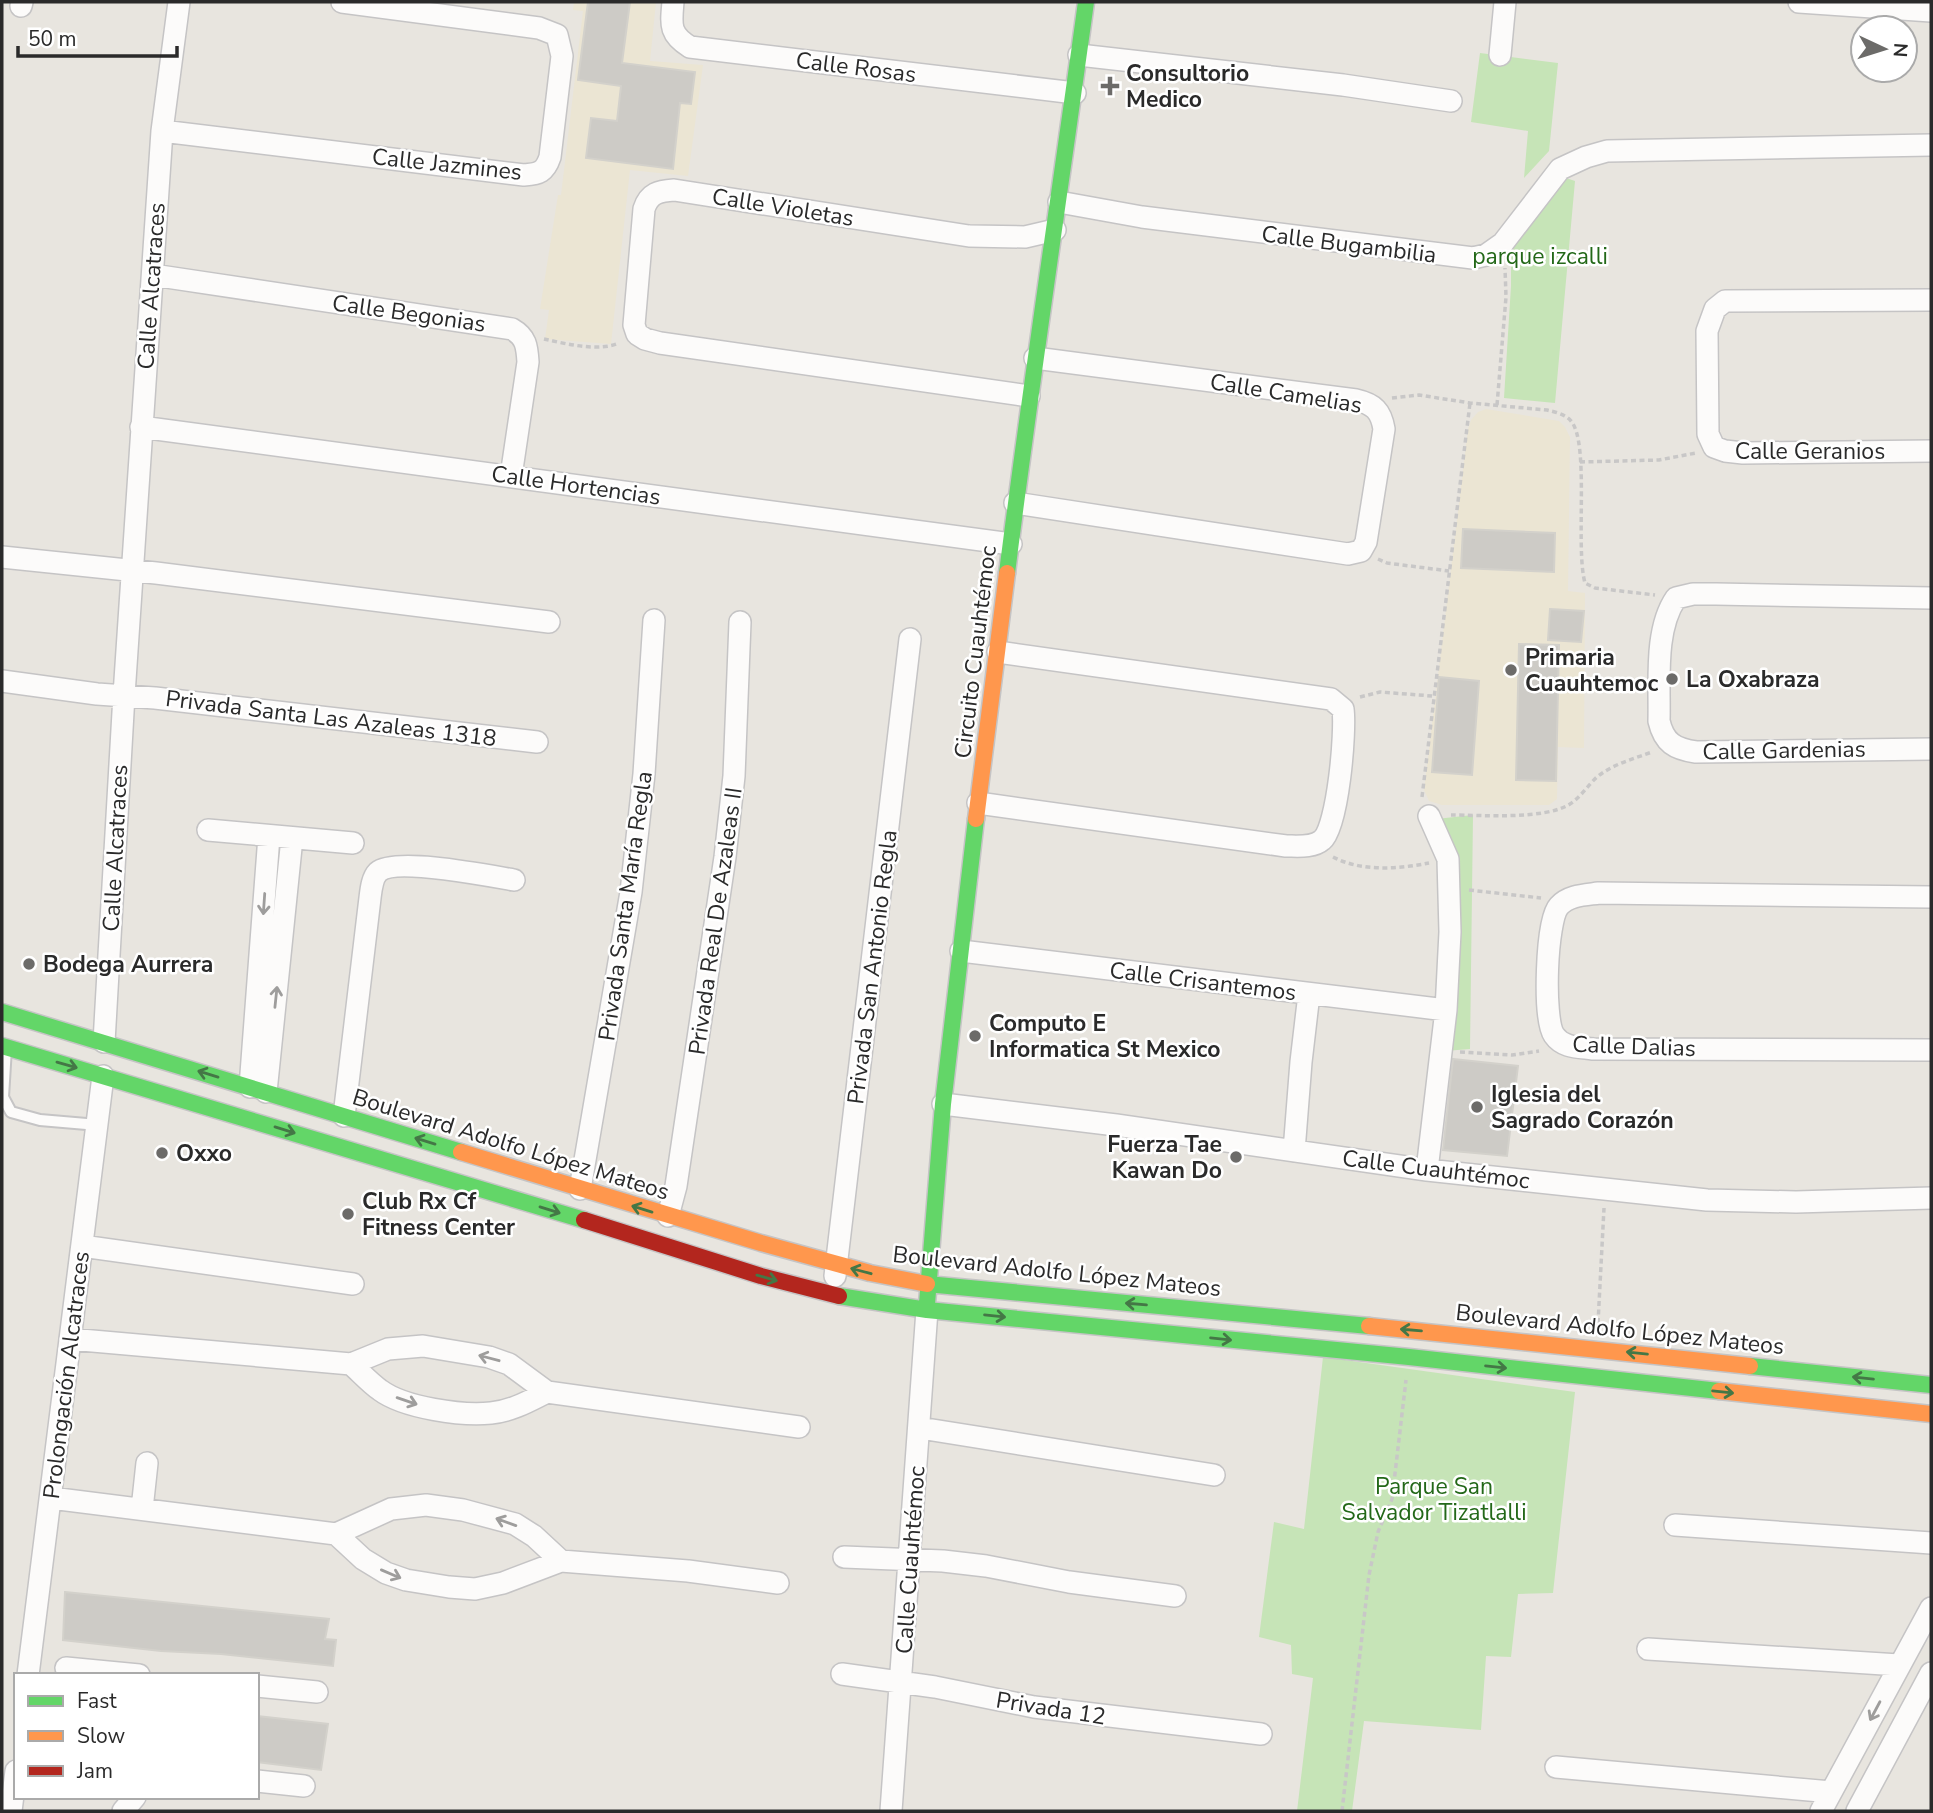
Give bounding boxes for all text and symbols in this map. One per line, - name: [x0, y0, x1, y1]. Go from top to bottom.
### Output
- scale bar: [18, 14, 177, 58]
- north arrow: [1849, 14, 1919, 84]
- text: 50 m: [28, 25, 77, 53]
- text: N: [1886, 42, 1913, 58]
- street label: Calle Rosas: [794, 45, 918, 90]
- place label: Consultorio Medico: [1126, 58, 1249, 115]
- marker: Consultorio Medico: [1100, 76, 1120, 96]
- street label: Calle Jazmines: [370, 141, 523, 188]
- street label: Calle Violetas: [710, 181, 856, 234]
- street label: Calle Alcatraces: [130, 202, 173, 371]
- street label: Calle Bugambilia: [1260, 218, 1438, 271]
- park label: parque izcalli: [1472, 241, 1608, 272]
- street label: Calle Begonias: [330, 287, 488, 340]
- street label: Calle Camelias: [1208, 366, 1364, 421]
- street label: Calle Geranios: [1735, 436, 1885, 467]
- street label: Calle Hortencias: [489, 458, 663, 513]
- street label: Circuito Cuauhtémoc: [947, 544, 1004, 760]
- place label: Primaria Cuauhtemoc: [1525, 642, 1659, 699]
- marker: Primaria Cuauhtemoc: [1503, 662, 1519, 678]
- place label: La Oxabraza: [1686, 664, 1820, 695]
- marker: La Oxabraza: [1664, 671, 1680, 687]
- street label: Privada Santa Las Azaleas 1318: [164, 683, 498, 754]
- street label: Calle Gardenias: [1702, 734, 1866, 767]
- street label: Calle Alcatraces: [96, 764, 135, 932]
- street label: Privada Santa María Regla: [591, 769, 660, 1043]
- street label: Privada Real De Azaleas II: [681, 785, 750, 1057]
- street label: Privada San Antonio Regla: [840, 828, 905, 1106]
- one-way arrow: [257, 892, 270, 914]
- place label: Bodega Aurrera: [43, 949, 213, 980]
- street label: Calle Crisantemos: [1108, 955, 1298, 1008]
- marker: Bodega Aurrera: [21, 956, 37, 972]
- one-way arrow: [269, 986, 282, 1008]
- place label: Computo E Informatica St Mexico: [989, 1008, 1220, 1065]
- marker: Computo E Informatica St Mexico: [967, 1028, 983, 1044]
- street label: Calle Dalias: [1572, 1029, 1696, 1064]
- one-way arrow: [56, 1060, 78, 1073]
- one-way arrow: [197, 1066, 219, 1079]
- place label: Iglesia del Sagrado Corazón: [1491, 1079, 1674, 1136]
- street label: Boulevard Adolfo López Mateos: [349, 1081, 673, 1208]
- marker: Iglesia del Sagrado Corazón: [1469, 1099, 1485, 1115]
- one-way arrow: [274, 1125, 296, 1138]
- place label: Fuerza Tae Kawan Do: [1107, 1129, 1222, 1186]
- one-way arrow: [414, 1134, 436, 1147]
- place label: Oxxo: [176, 1138, 232, 1169]
- street label: Calle Cuauhtémoc: [1340, 1143, 1532, 1196]
- marker: Oxxo: [154, 1145, 170, 1161]
- marker: Fuerza Tae Kawan Do: [1228, 1149, 1244, 1165]
- place label: Club Rx Cf Fitness Center: [362, 1186, 515, 1243]
- one-way arrow: [632, 1201, 654, 1214]
- one-way arrow: [539, 1204, 561, 1217]
- marker: Club Rx Cf Fitness Center: [340, 1206, 356, 1222]
- street label: Boulevard Adolfo López Mateos: [891, 1239, 1223, 1304]
- street label: Prolongación Alcatraces: [36, 1249, 97, 1501]
- one-way arrow: [850, 1264, 873, 1277]
- one-way arrow: [756, 1272, 778, 1285]
- street label: Boulevard Adolfo López Mateos: [1454, 1297, 1786, 1362]
- one-way arrow: [1125, 1298, 1147, 1311]
- one-way arrow: [983, 1310, 1006, 1323]
- one-way arrow: [1400, 1323, 1423, 1336]
- one-way arrow: [1210, 1332, 1232, 1345]
- one-way arrow: [1626, 1347, 1649, 1360]
- one-way arrow: [478, 1351, 501, 1364]
- one-way arrow: [1485, 1361, 1507, 1374]
- one-way arrow: [1853, 1371, 1875, 1384]
- one-way arrow: [1711, 1386, 1733, 1399]
- one-way arrow: [396, 1395, 418, 1408]
- street label: Calle Cuauhtémoc: [888, 1465, 933, 1655]
- park label: Parque San Salvador Tizatlalli: [1342, 1471, 1526, 1528]
- one-way arrow: [496, 1515, 518, 1527]
- one-way arrow: [379, 1568, 401, 1581]
- legend: [14, 1673, 259, 1799]
- street label: Privada 12: [994, 1685, 1108, 1732]
- text: Fast: [77, 1687, 117, 1715]
- one-way arrow: [1867, 1700, 1881, 1720]
- text: Slow: [77, 1722, 126, 1750]
- text: Jam: [76, 1757, 113, 1785]

